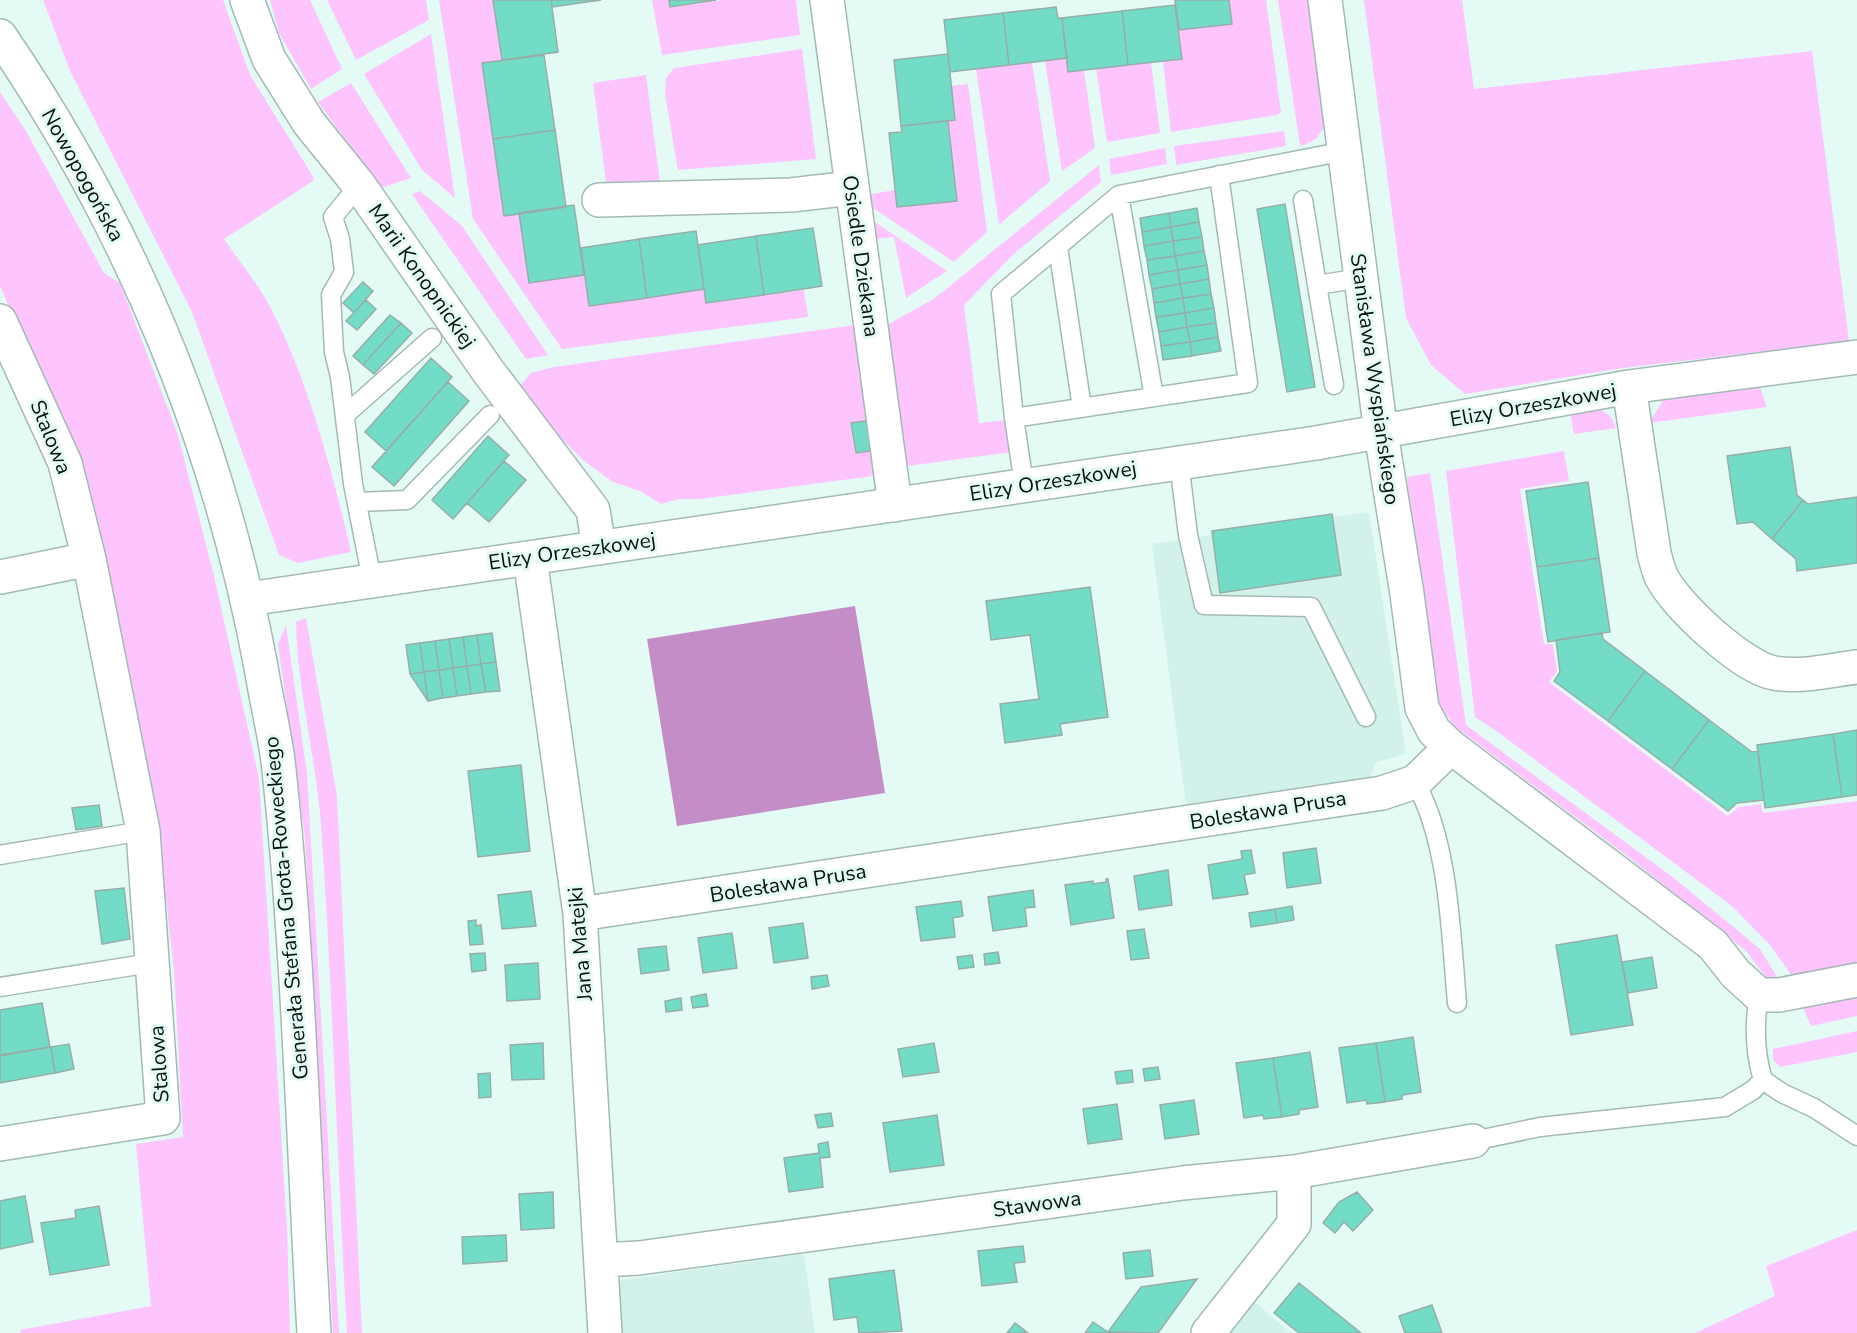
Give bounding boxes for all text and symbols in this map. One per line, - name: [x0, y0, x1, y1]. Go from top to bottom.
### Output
- street label: Nowopogońska: [35, 104, 131, 246]
- street label: Osiedle Dziekana: [836, 173, 886, 339]
- street label: Marii Konopnickiej: [362, 198, 482, 354]
- street label: Stanisława Wyspiańskiego: [1343, 252, 1407, 506]
- street label: Elizy Orzeszkowej: [1448, 377, 1618, 433]
- street label: Stalowa: [23, 396, 79, 478]
- street label: Elizy Orzeszkowej: [968, 454, 1138, 508]
- street label: Elizy Orzeszkowej: [487, 525, 657, 577]
- street label: Generała Stefana Grota-Roweckiego: [257, 735, 315, 1081]
- street label: Bolesława Prusa: [1188, 784, 1348, 836]
- street label: Bolesława Prusa: [708, 857, 868, 909]
- street label: Jana Matejki: [561, 886, 599, 1003]
- street label: Stalowa: [142, 1024, 176, 1104]
- street label: Stawowa: [991, 1184, 1083, 1224]

